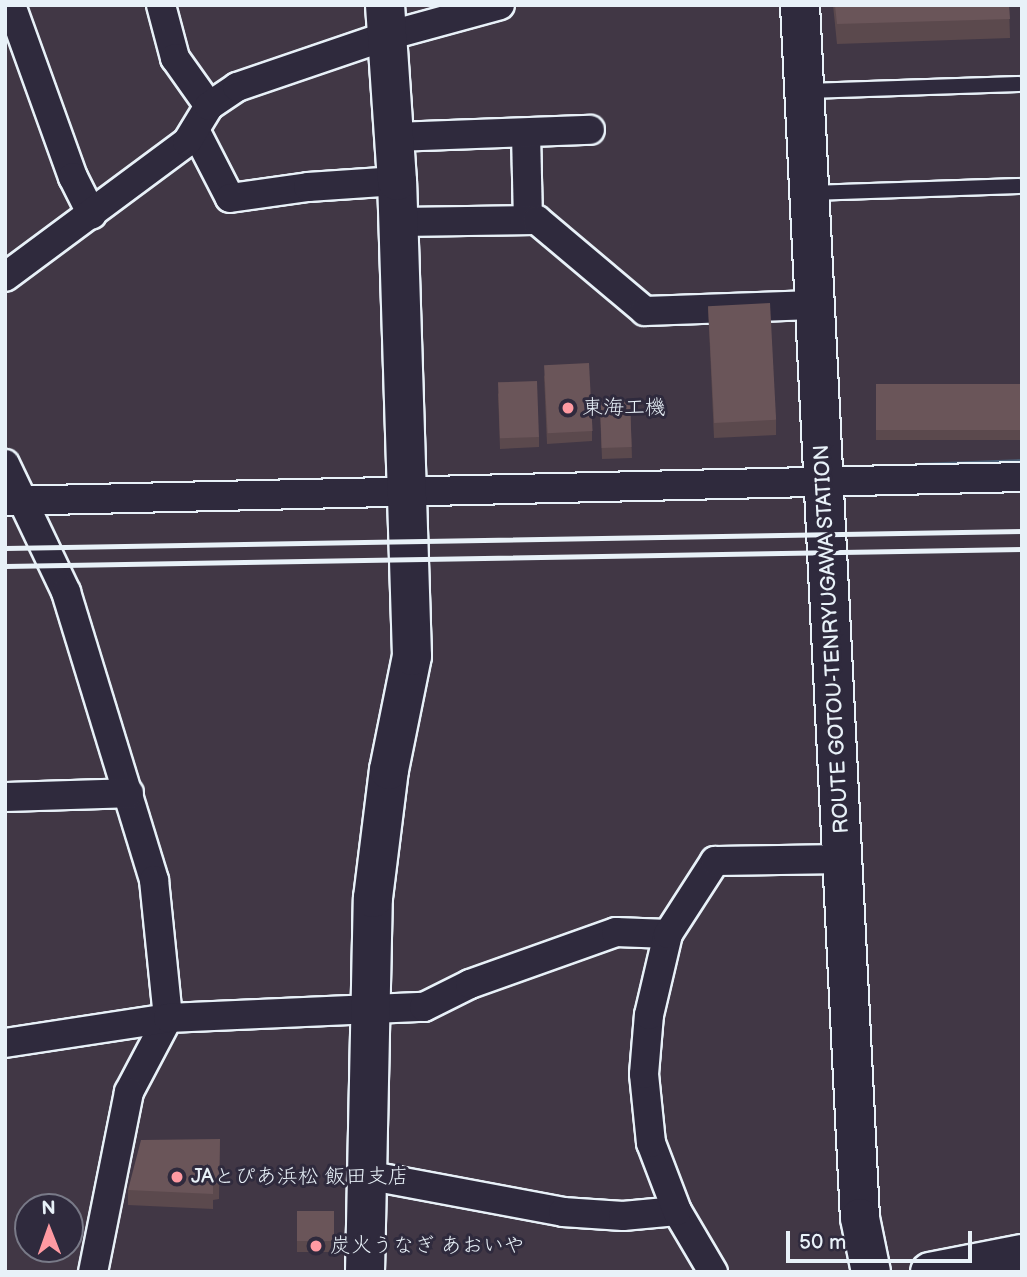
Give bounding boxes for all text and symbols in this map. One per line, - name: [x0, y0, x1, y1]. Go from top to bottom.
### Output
- place label: 東海工機: [582, 395, 666, 421]
- marker: 東海工機: [560, 400, 576, 416]
- street label: ROUTE GOTOU-TENRYUGAWA STATION: [809, 444, 855, 834]
- place label: JAとぴあ浜松 飯田支店: [191, 1164, 409, 1190]
- marker: JAとぴあ浜松 飯田支店: [169, 1169, 185, 1185]
- north arrow: [14, 1193, 84, 1263]
- text: N: [41, 1197, 56, 1220]
- scale bar: [789, 1218, 974, 1262]
- text: 50 m: [799, 1230, 846, 1255]
- place label: 炭火うなぎ あおいや: [330, 1233, 525, 1259]
- marker: 炭火うなぎ あおいや: [308, 1238, 324, 1254]

